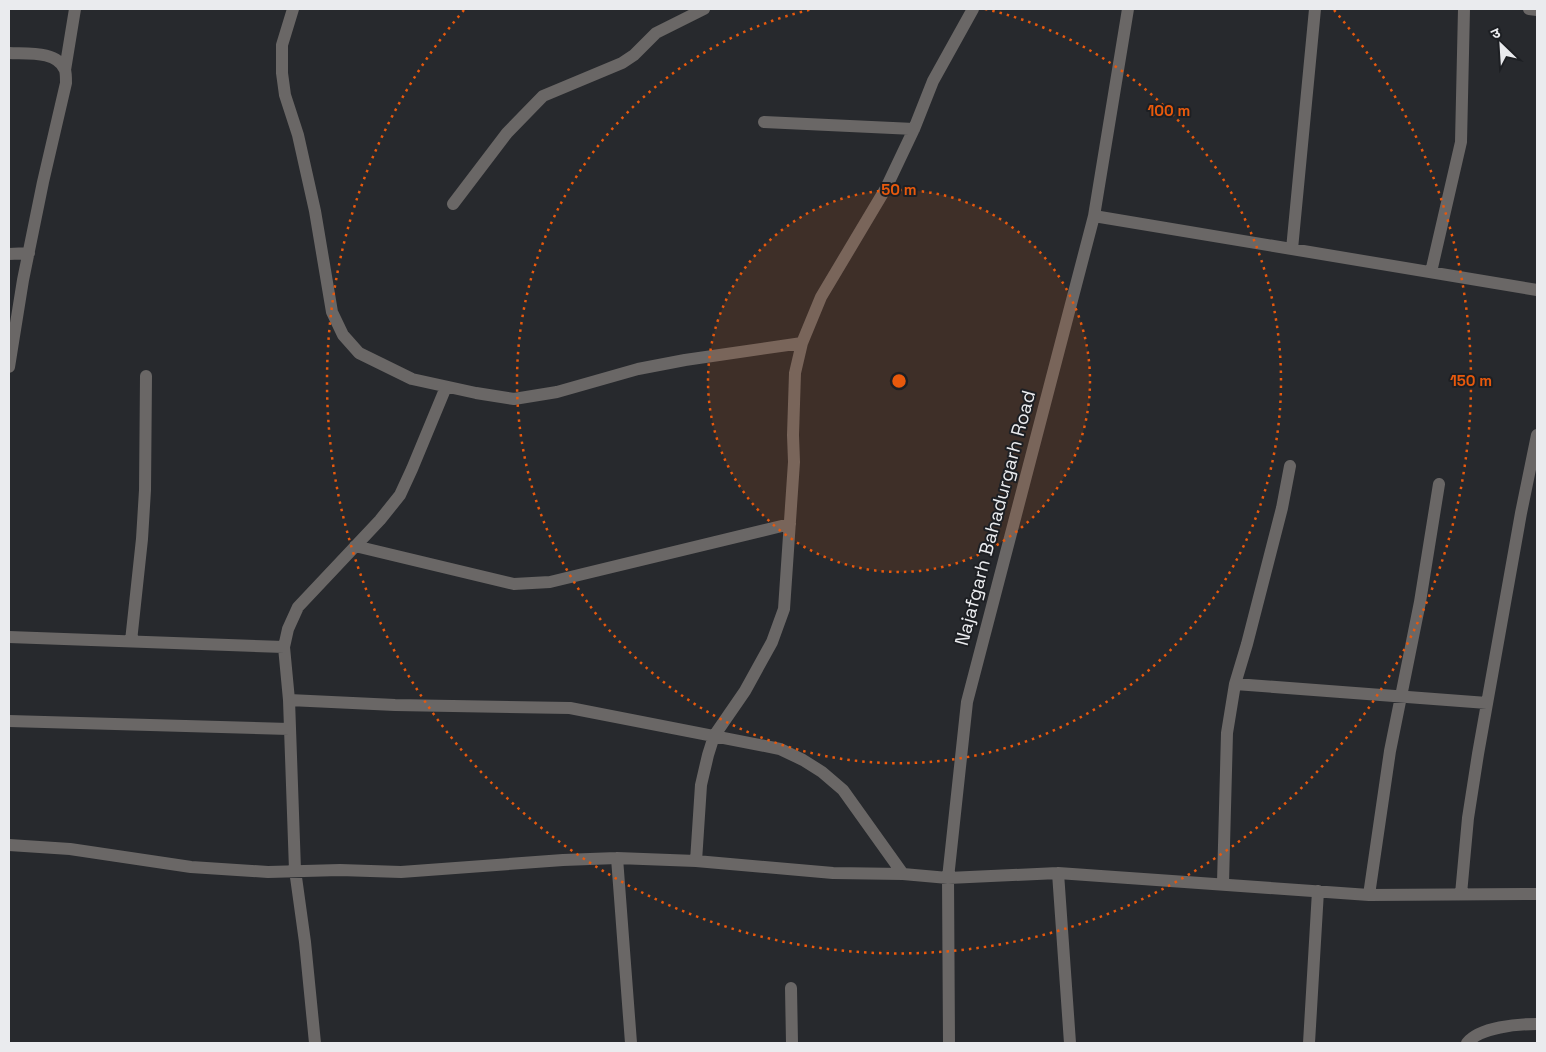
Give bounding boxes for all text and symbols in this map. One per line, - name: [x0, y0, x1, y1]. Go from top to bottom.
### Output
- north arrow: [1476, 20, 1526, 70]
- text: उ: [1488, 23, 1504, 43]
- text: 100 m: [1148, 101, 1190, 120]
- text: 50 m: [881, 180, 917, 199]
- text: 150 m: [1450, 371, 1492, 390]
- centre of rings: [890, 372, 908, 390]
- street label: Najafgarh Bahadurgarh Road: [949, 388, 1041, 648]

